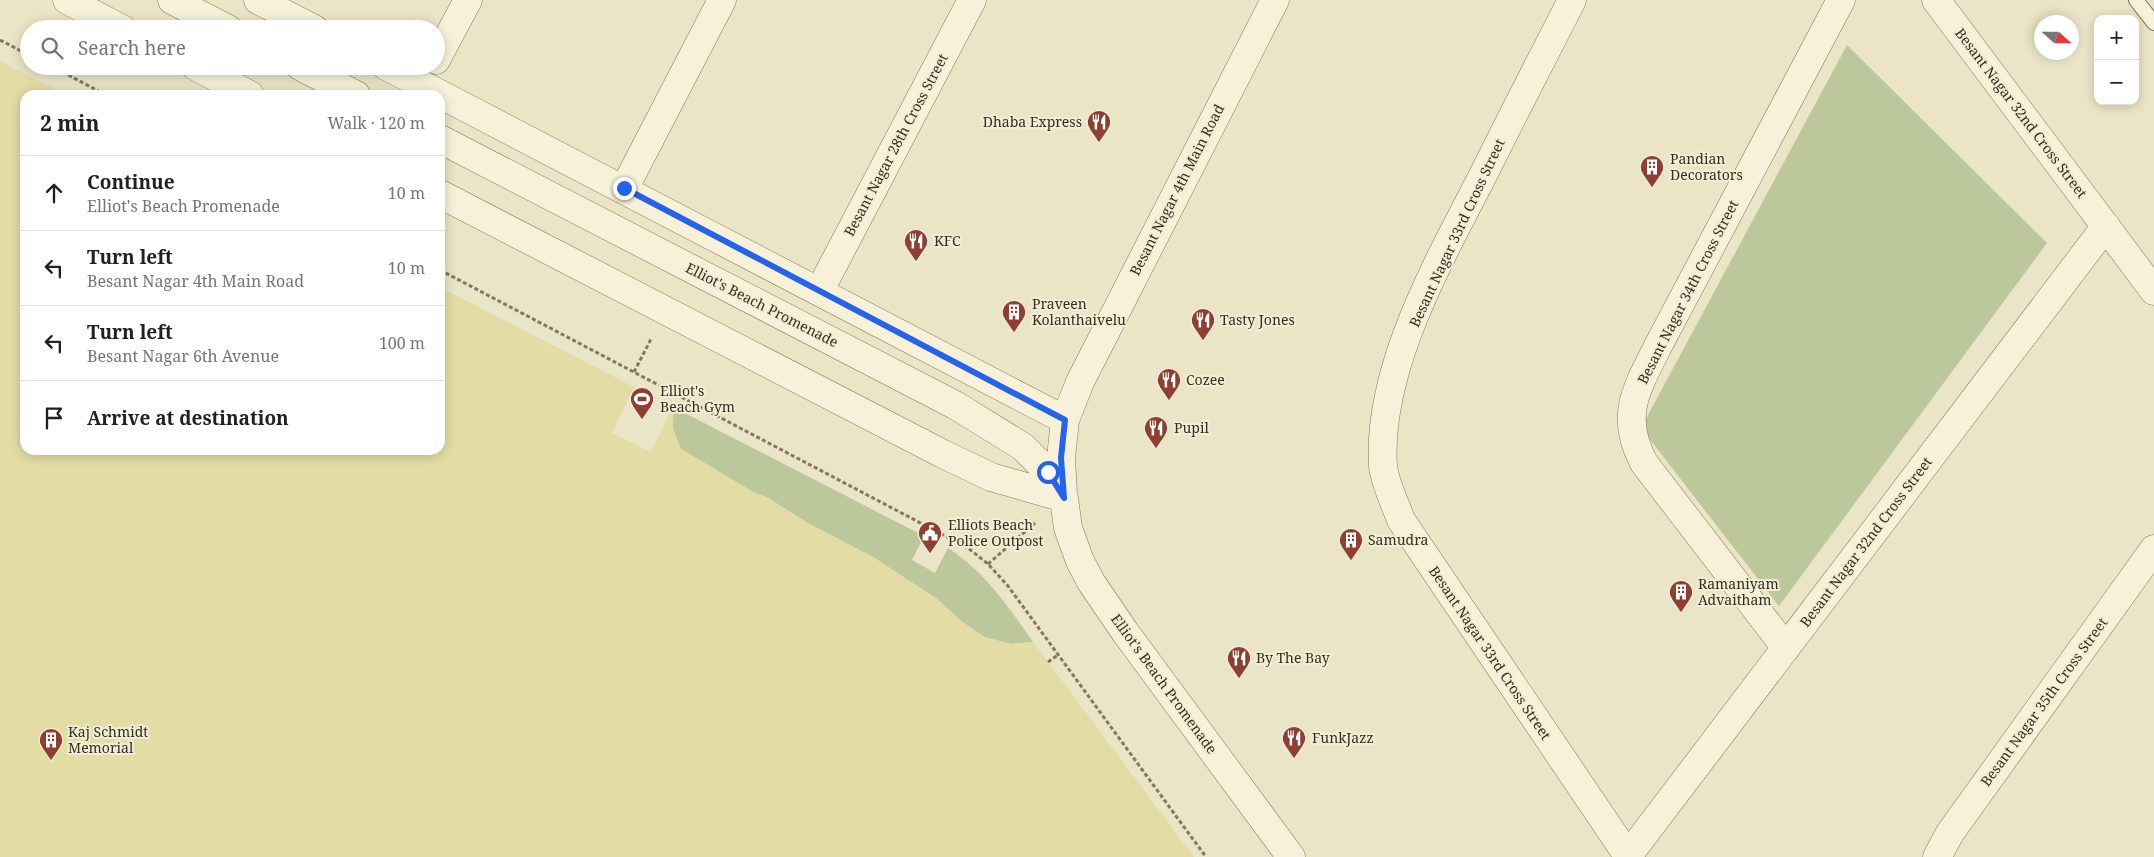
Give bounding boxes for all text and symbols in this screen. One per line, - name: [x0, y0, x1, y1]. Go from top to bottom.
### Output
- north arrow: [2034, 15, 2079, 60]
- map controls: [2094, 15, 2139, 105]
- button: +: [2094, 15, 2139, 60]
- search box: [20, 20, 445, 75]
- street label: Besant Nagar 32nd Cross Street: [1951, 24, 2092, 202]
- icon: search: [38, 34, 66, 62]
- text: Search here: [78, 35, 186, 61]
- street label: Besant Nagar 28th Cross Street: [839, 50, 952, 239]
- button: −: [2094, 60, 2139, 105]
- street label: Besant Nagar 4th Main Road: [1125, 101, 1228, 279]
- text: 2 min: [40, 109, 99, 137]
- restaurant icon: Dhaba Express: [1086, 109, 1112, 143]
- text: Walk · 120 m: [328, 112, 425, 134]
- place label: Dhaba Express: [983, 112, 1082, 131]
- street label: Besant Nagar 33rd Cross Street: [1404, 135, 1509, 330]
- place label: Pandian Decorators: [1670, 149, 1743, 184]
- building icon: Pandian Decorators: [1639, 154, 1665, 188]
- text: Continue: [87, 169, 175, 195]
- route end: [613, 177, 636, 200]
- icon: ahead: [40, 179, 68, 207]
- text: 10 m: [388, 182, 425, 204]
- text: Elliot's Beach Promenade: [87, 195, 280, 217]
- street label: Besant Nagar 34th Cross Street: [1633, 196, 1742, 387]
- restaurant icon: KFC: [903, 228, 929, 262]
- place label: KFC: [934, 231, 961, 250]
- text: Turn left: [87, 244, 173, 270]
- icon: left: [40, 254, 68, 282]
- text: 10 m: [388, 257, 425, 279]
- street label: Elliot's Beach Promenade: [683, 258, 842, 351]
- text: Besant Nagar 4th Main Road: [87, 270, 304, 292]
- place label: Praveen Kolanthaivelu: [1032, 294, 1126, 329]
- building icon: Praveen Kolanthaivelu: [1001, 299, 1027, 333]
- restaurant icon: Tasty Jones: [1190, 307, 1216, 341]
- place label: Tasty Jones: [1220, 310, 1295, 329]
- text: Turn left: [87, 319, 173, 345]
- icon: left: [40, 329, 68, 357]
- text: 100 m: [379, 332, 425, 354]
- text: Besant Nagar 6th Avenue: [87, 345, 279, 367]
- restaurant icon: Cozee: [1156, 367, 1182, 401]
- place label: Cozee: [1186, 370, 1225, 389]
- place label: Elliot's Beach Gym: [660, 381, 735, 416]
- sports icon: Elliot's Beach Gym: [629, 386, 655, 420]
- icon: arrive: [40, 404, 68, 432]
- text: Arrive at destination: [87, 405, 289, 431]
- restaurant icon: Pupil: [1143, 415, 1169, 449]
- place label: Pupil: [1174, 418, 1209, 437]
- street label: Besant Nagar 32nd Cross Street: [1795, 453, 1936, 631]
- route start: [1037, 461, 1060, 484]
- place label: Elliots Beach Police Outpost: [948, 515, 1044, 550]
- public building icon: Elliots Beach Police Outpost: [917, 520, 943, 554]
- building icon: Samudra: [1338, 527, 1364, 561]
- place label: Samudra: [1368, 530, 1429, 549]
- street label: Besant Nagar 33rd Cross Street: [1425, 562, 1556, 743]
- place label: Ramaniyam Advaitham: [1698, 574, 1779, 609]
- building icon: Ramaniyam Advaitham: [1668, 579, 1694, 613]
- street label: Elliot's Beach Promenade: [1107, 610, 1222, 758]
- street label: Besant Nagar 35th Cross Street: [1976, 613, 2111, 790]
- restaurant icon: By The Bay: [1226, 645, 1252, 679]
- place label: By The Bay: [1256, 648, 1330, 667]
- place label: Kaj Schmidt Memorial: [68, 722, 148, 757]
- restaurant icon: FunkJazz: [1281, 725, 1307, 759]
- building icon: Kaj Schmidt Memorial: [38, 727, 64, 761]
- place label: FunkJazz: [1312, 728, 1374, 747]

